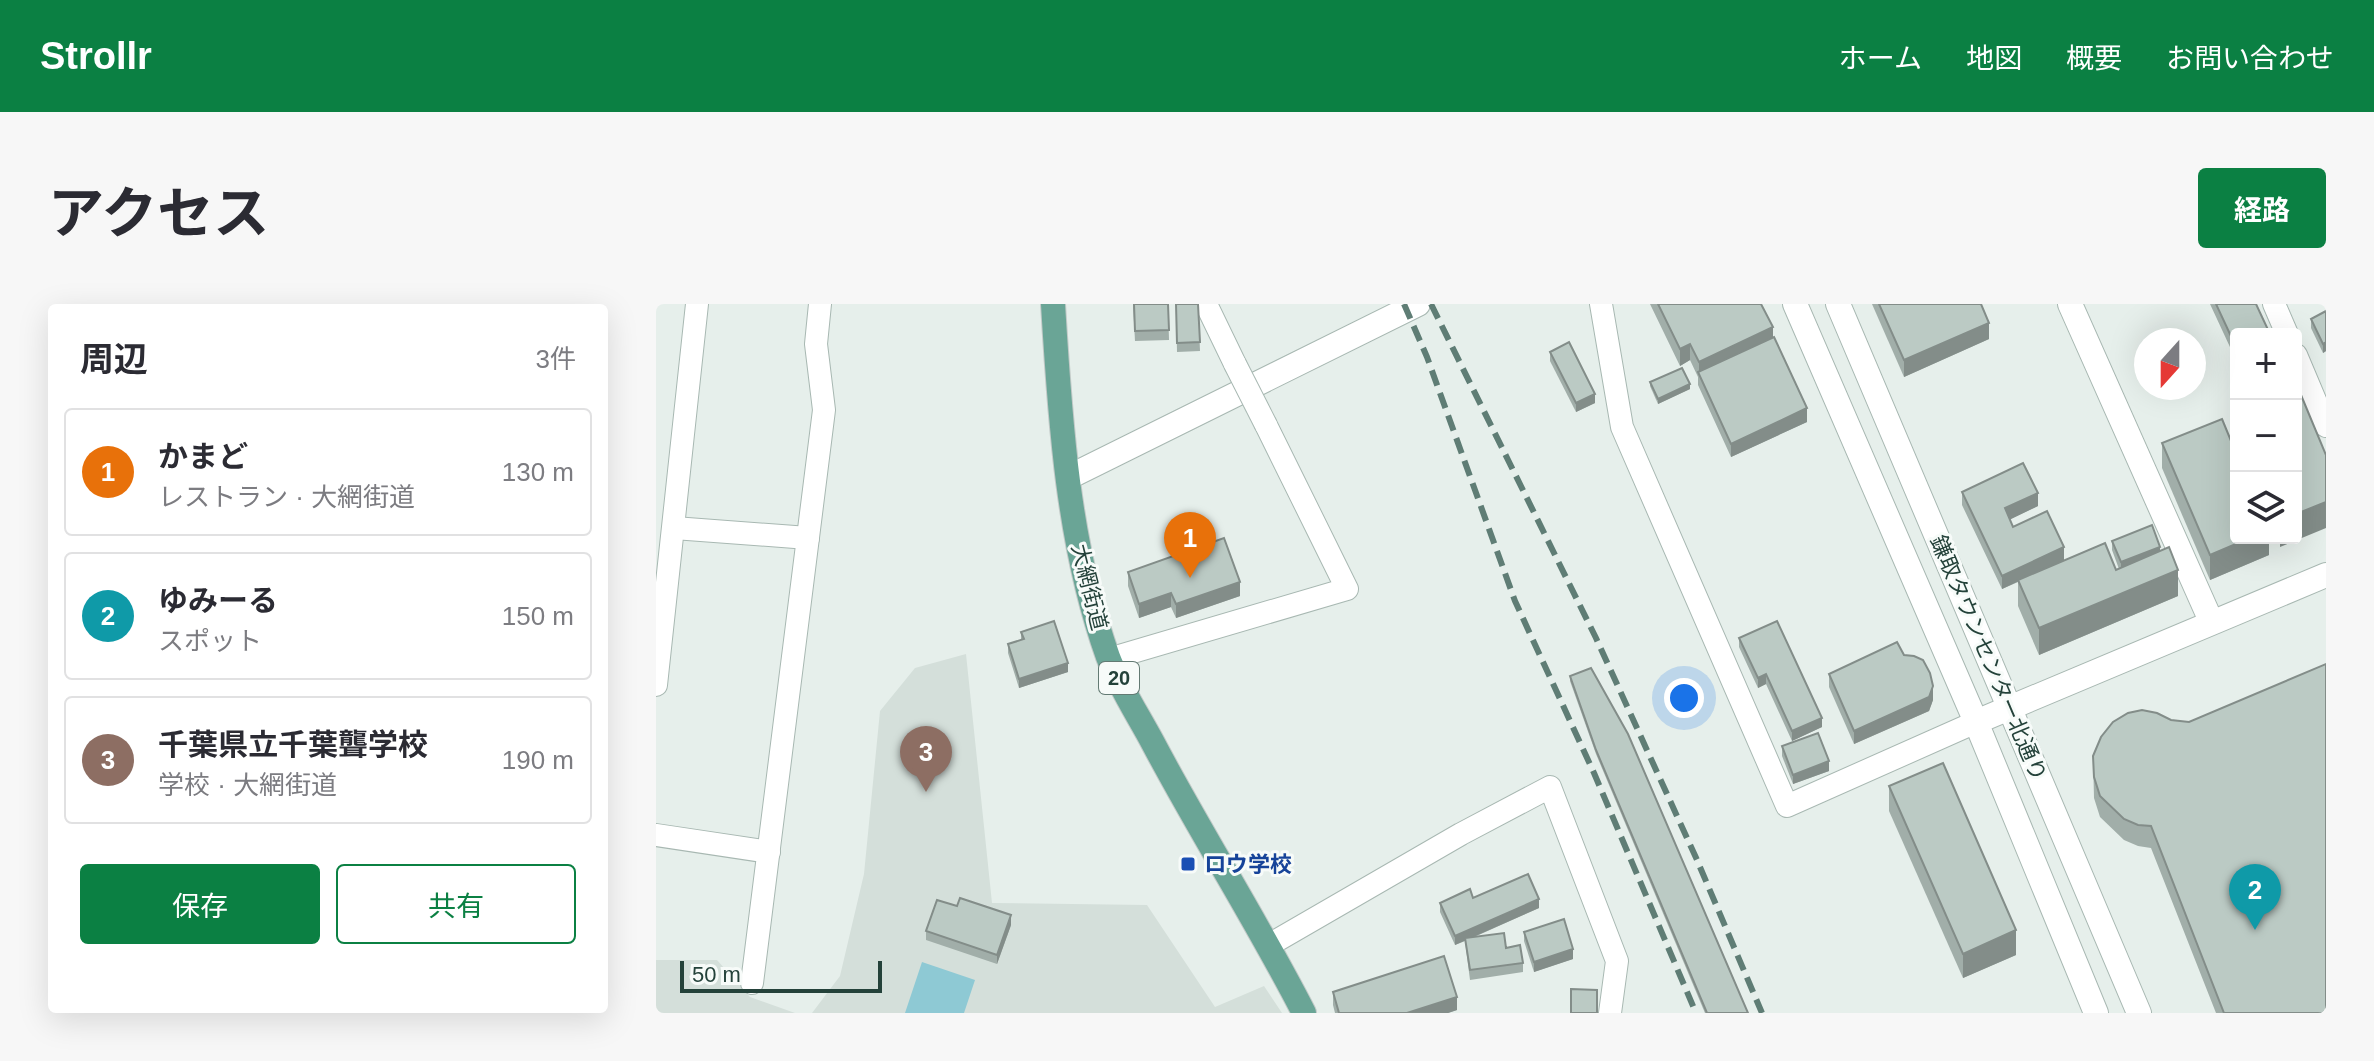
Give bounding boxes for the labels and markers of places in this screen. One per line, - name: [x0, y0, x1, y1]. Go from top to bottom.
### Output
- pin: 1: [1164, 512, 1216, 578]
- pin: 3: [900, 726, 952, 792]
- place label: ロウ学校: [1204, 852, 1292, 877]
- marker: ロウ学校: [1179, 855, 1197, 873]
- pin: 2: [2229, 864, 2281, 930]

